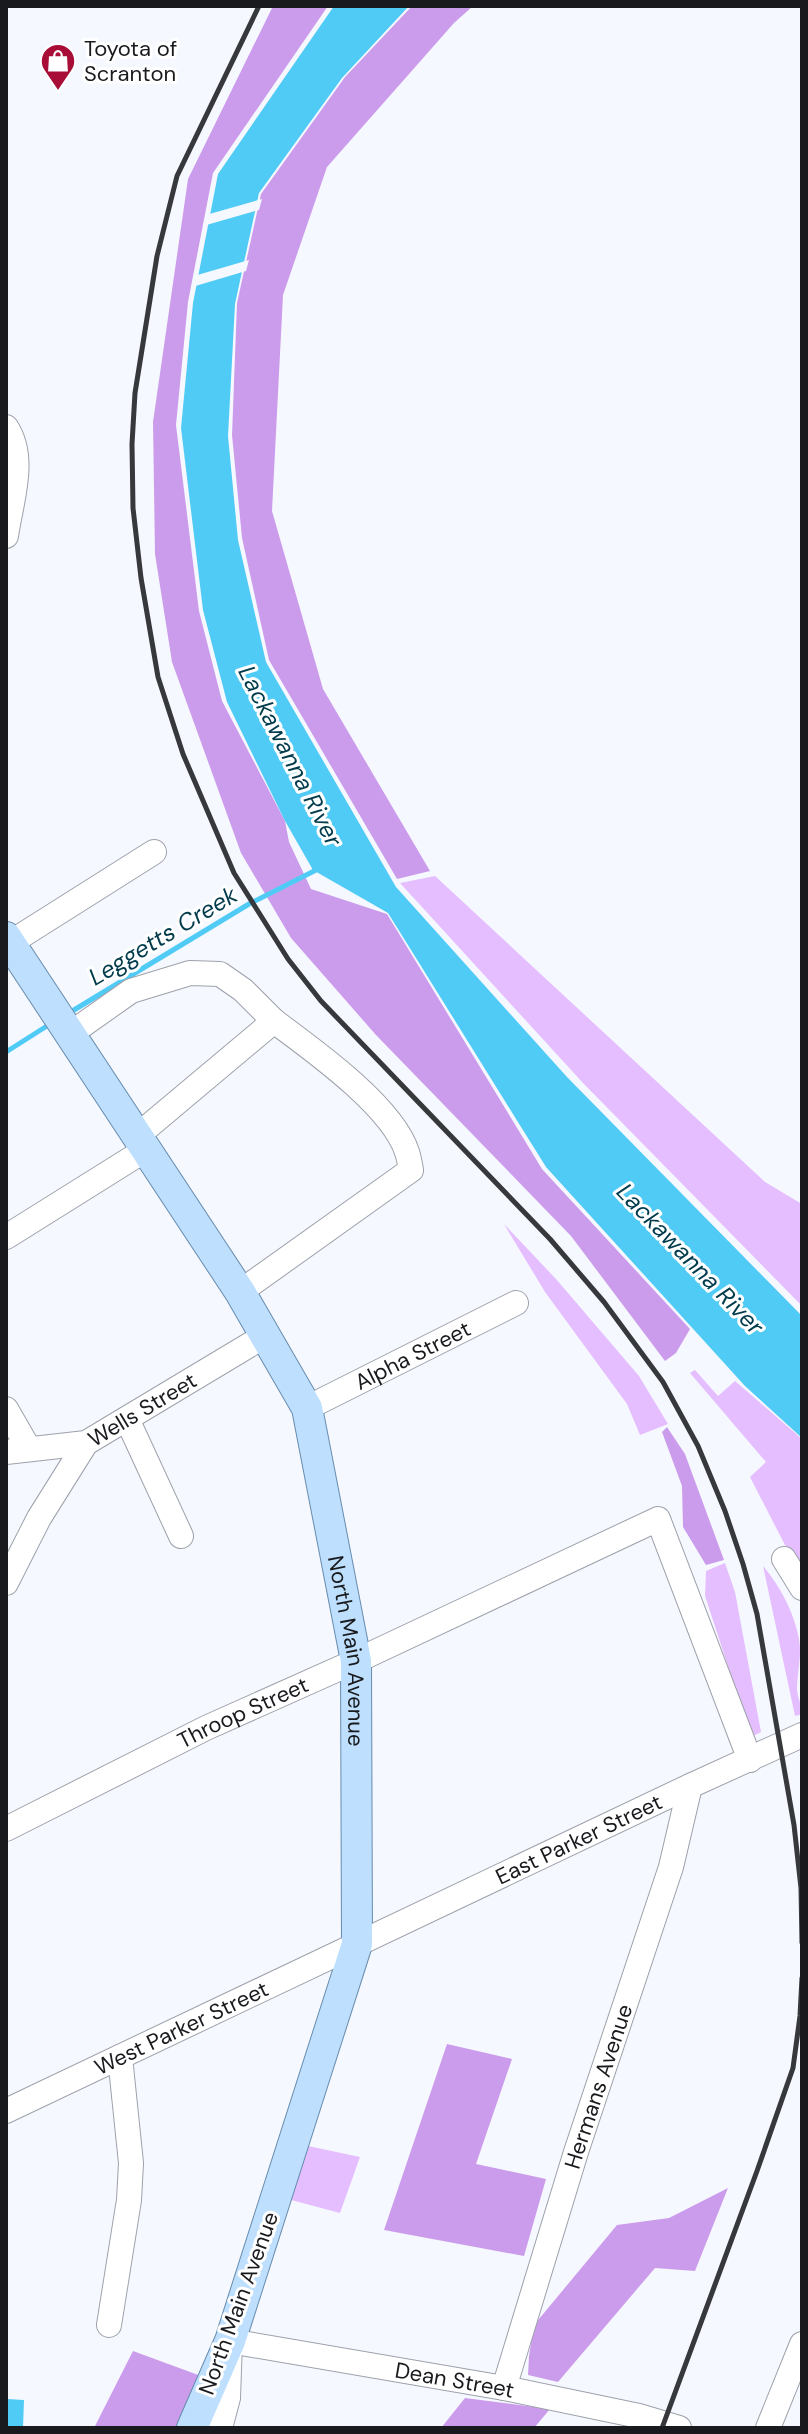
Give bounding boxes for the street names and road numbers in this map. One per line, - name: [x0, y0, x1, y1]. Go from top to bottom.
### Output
- street label: Alpha Street: [350, 1314, 476, 1397]
- street label: Wells Street: [83, 1366, 202, 1453]
- street label: North Main Avenue: [321, 1553, 371, 1747]
- street label: Throop Street: [172, 1670, 313, 1755]
- street label: East Parker Street: [491, 1787, 667, 1891]
- street label: West Parker Street: [90, 1974, 273, 2082]
- street label: Hermans Avenue: [558, 2000, 639, 2172]
- street label: North Main Avenue: [192, 2208, 285, 2399]
- street label: Dean Street: [393, 2356, 517, 2405]

